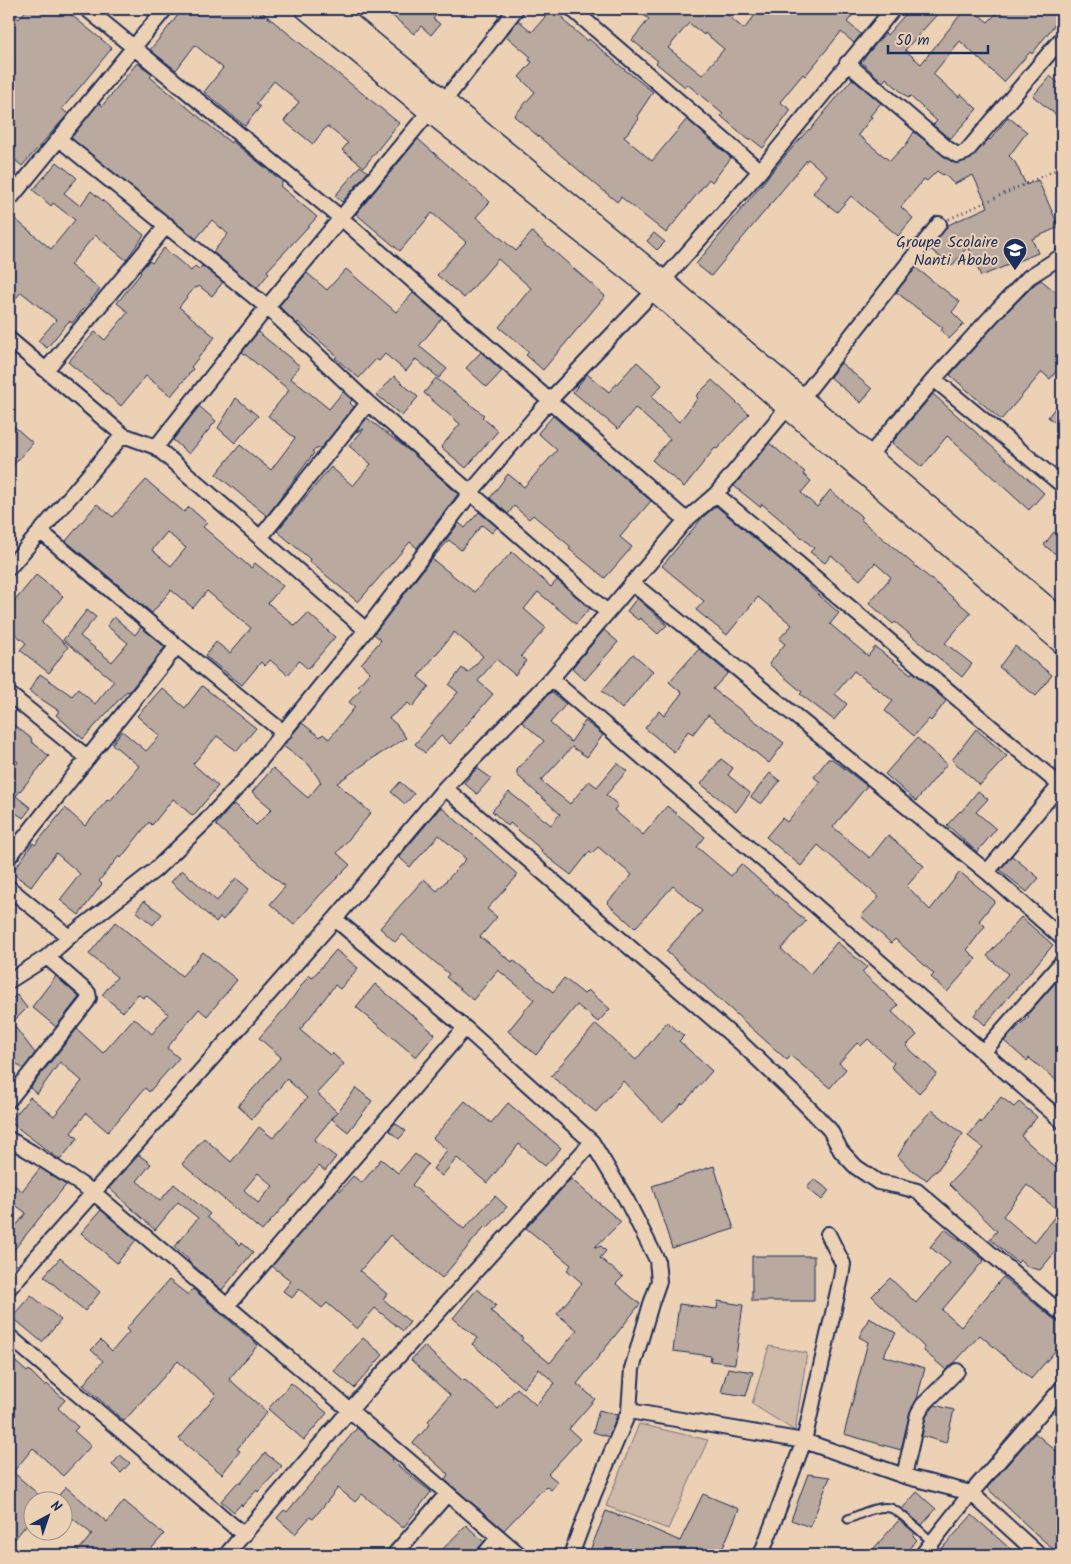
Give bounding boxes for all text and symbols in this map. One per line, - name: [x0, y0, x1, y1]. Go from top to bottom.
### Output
- scale bar: [888, 22, 988, 54]
- text: 50 m: [896, 29, 930, 53]
- place label: Groupe Scolaire Nanti Abobo: [896, 230, 998, 273]
- school or university icon: Groupe Scolaire Nanti Abobo: [1002, 237, 1028, 271]
- north arrow: [22, 1492, 72, 1542]
- text: N: [45, 1496, 66, 1518]

